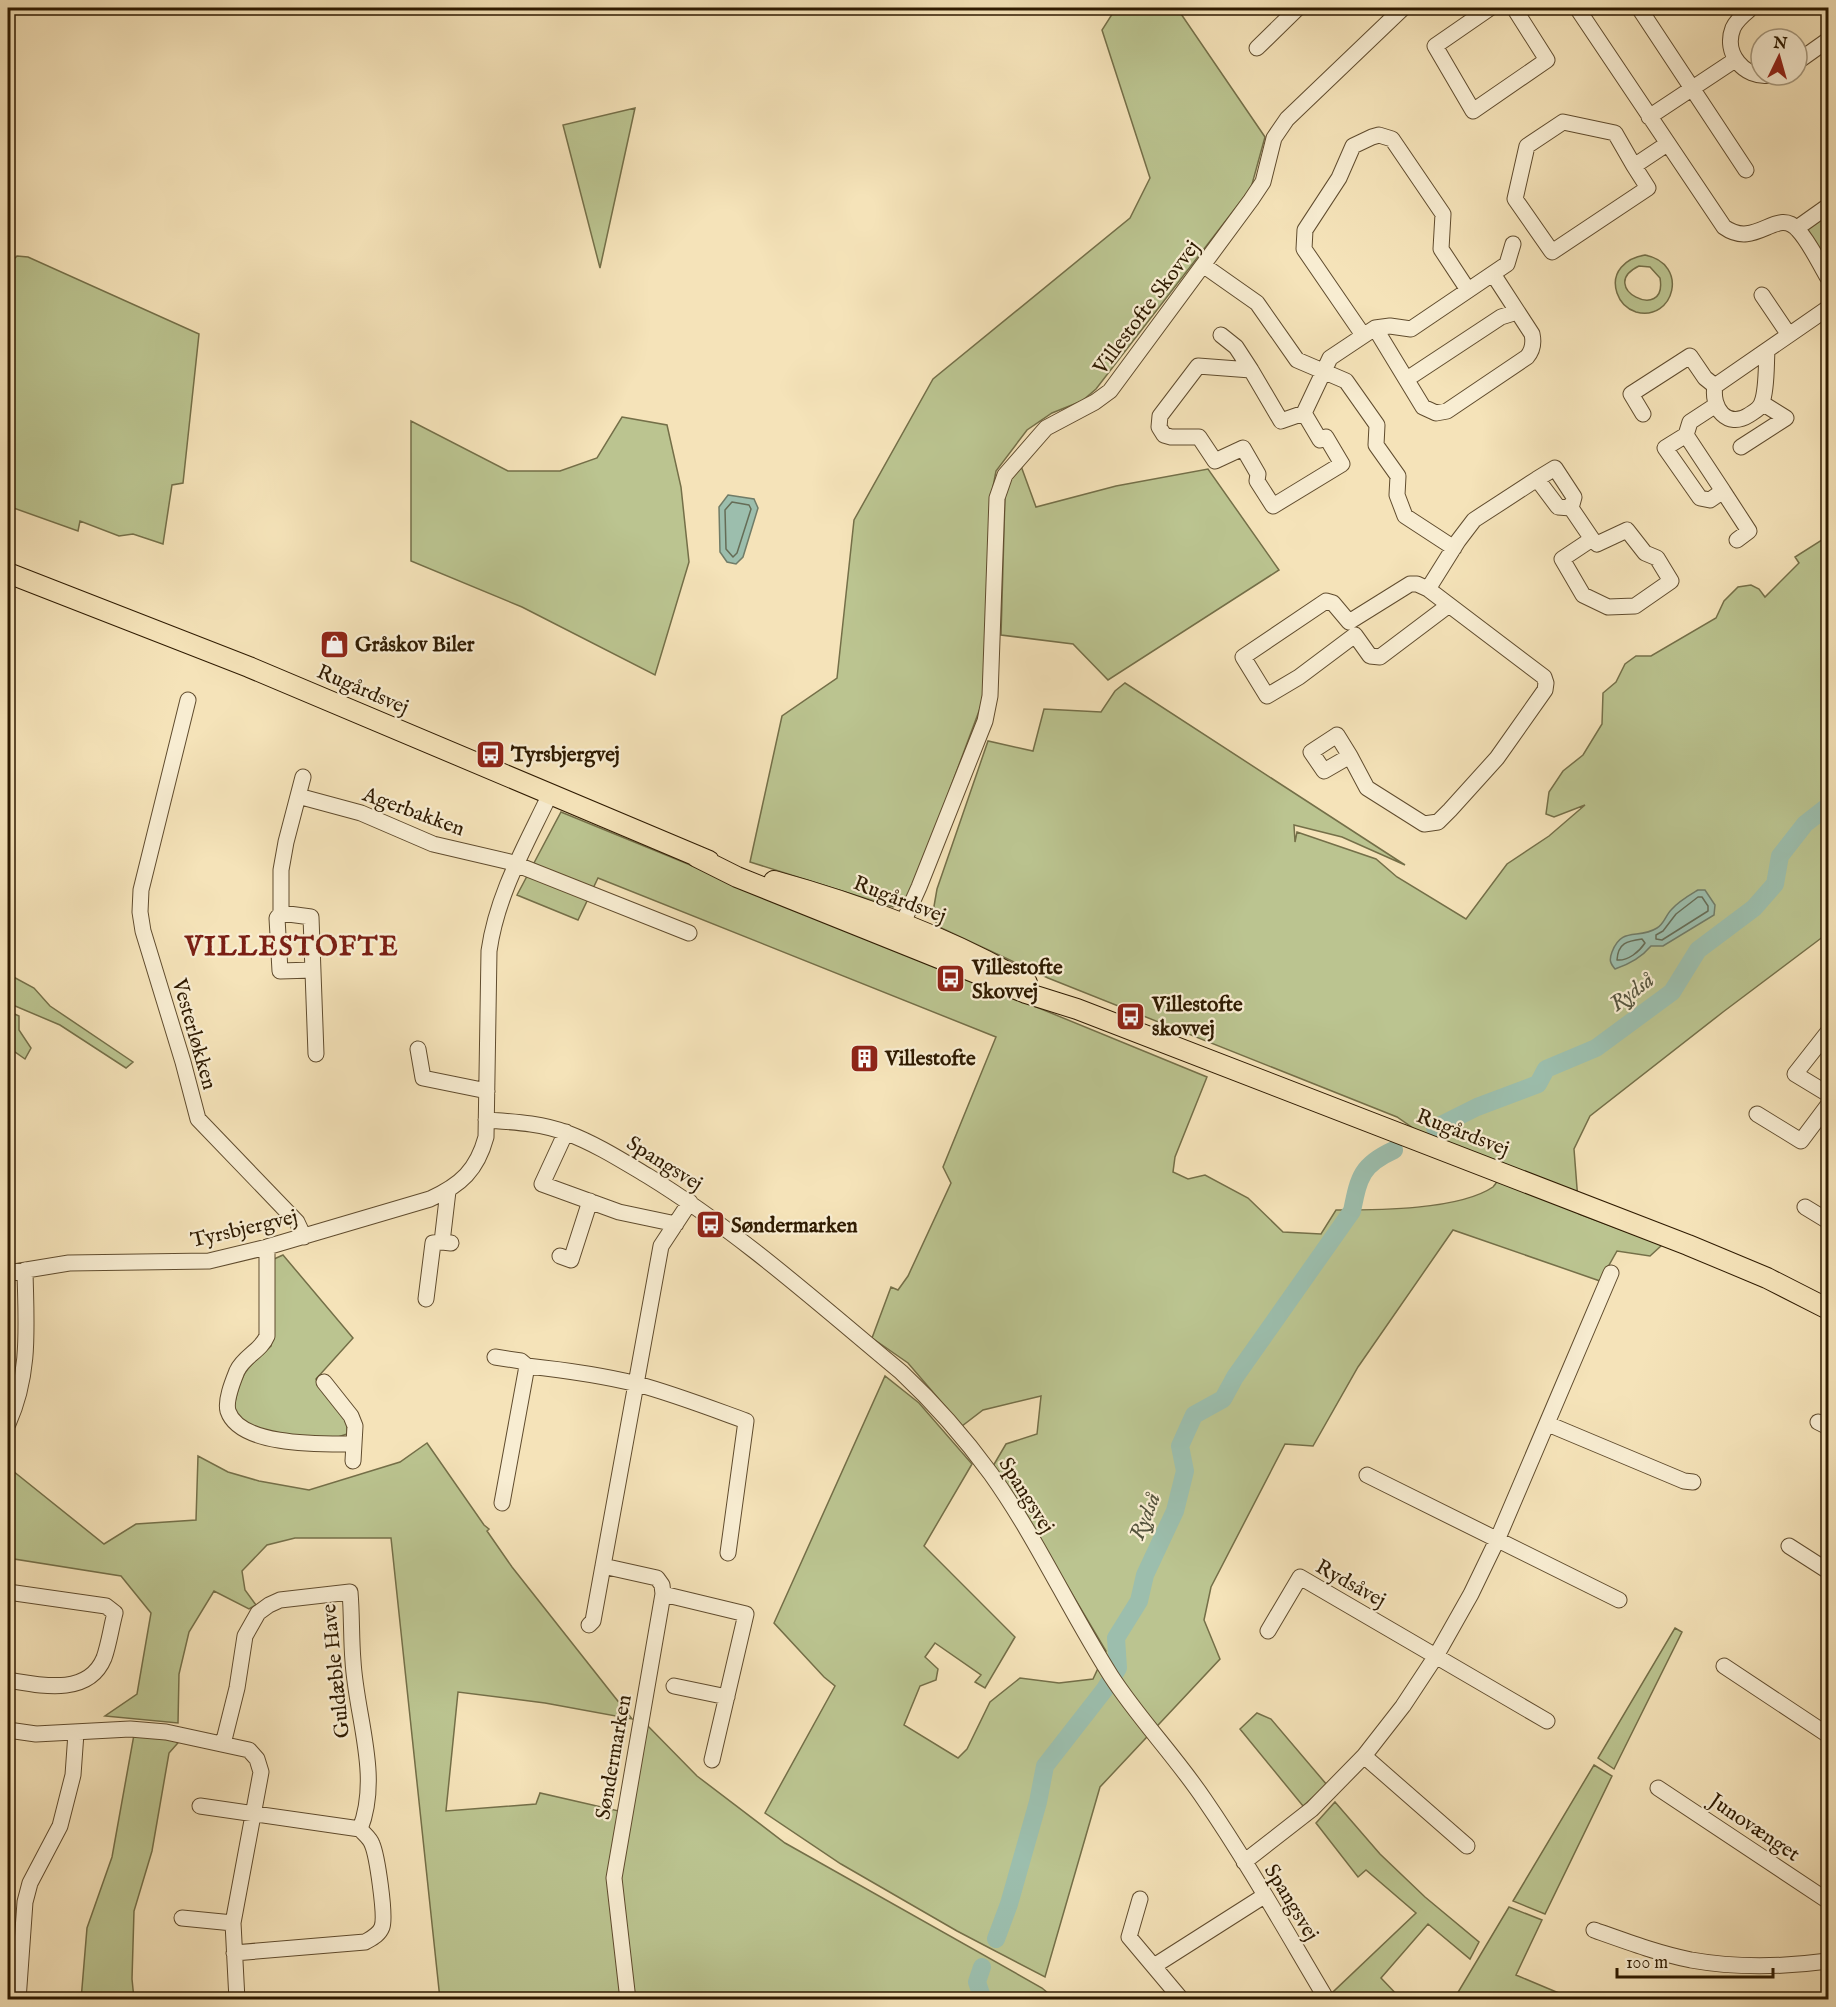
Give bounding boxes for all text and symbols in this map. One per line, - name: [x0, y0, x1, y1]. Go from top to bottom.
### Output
- north arrow: [1749, 27, 1809, 87]
- text: N: [1771, 33, 1788, 55]
- street label: Villestofte Skovvej: [1087, 235, 1207, 381]
- shop icon: Gråskov Biler: [318, 628, 350, 660]
- place label: Gråskov Biler: [355, 632, 475, 659]
- street label: Rugårdsvej: [312, 659, 413, 722]
- bus stop icon: Tyrsbjergvej: [474, 738, 506, 770]
- place label: Tyrsbjergvej: [510, 742, 620, 769]
- street label: Agerbakken: [358, 781, 468, 843]
- street label: Rugårdsvej: [849, 870, 950, 930]
- district label: VILLESTOFTE: [184, 931, 399, 965]
- place label: Villestofte Skovvej: [971, 955, 1063, 1006]
- bus stop icon: Villestofte Skovvej: [935, 963, 967, 995]
- water label: Rydså: [1604, 967, 1660, 1018]
- street label: Vesterløkken: [165, 975, 222, 1093]
- place label: Villestofte skovvej: [1151, 992, 1243, 1043]
- bus stop icon: Villestofte skovvej: [1115, 1000, 1147, 1032]
- building icon: Villestofte: [848, 1042, 880, 1074]
- place label: Villestofte: [884, 1046, 976, 1073]
- street label: Rugårdsvej: [1412, 1103, 1513, 1163]
- street label: Spangsvej: [621, 1130, 707, 1198]
- street label: Tyrsbjergvej: [188, 1204, 300, 1255]
- bus stop icon: Søndermarken: [694, 1209, 726, 1241]
- place label: Søndermarken: [731, 1213, 858, 1240]
- street label: Spangsvej: [992, 1453, 1060, 1539]
- water label: Rydså: [1124, 1489, 1168, 1545]
- street label: Rydsåvej: [1310, 1554, 1390, 1615]
- street label: Guldæble Have: [316, 1602, 357, 1739]
- street label: Søndermarken: [590, 1693, 639, 1822]
- street label: Junovænget: [1702, 1787, 1805, 1868]
- street label: Spangsvej: [1257, 1859, 1324, 1946]
- scale bar: [1617, 1941, 1773, 1979]
- text: 100 m: [1626, 1952, 1668, 1975]

